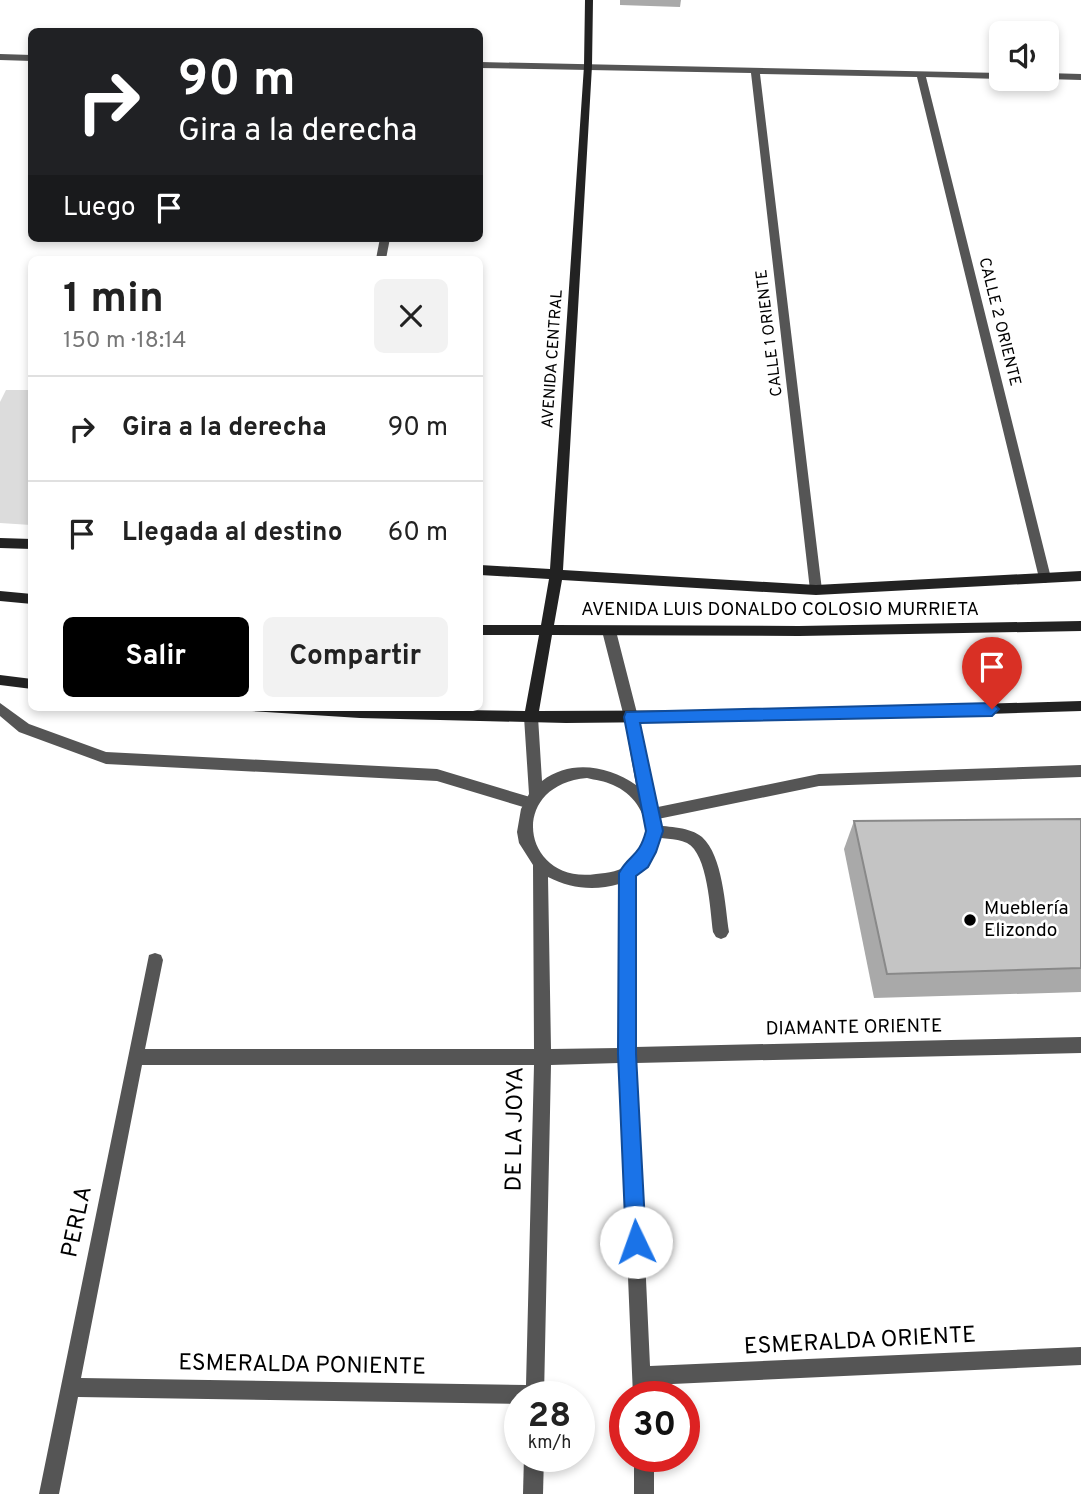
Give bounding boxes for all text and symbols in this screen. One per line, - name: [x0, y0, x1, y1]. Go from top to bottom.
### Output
- map controls: [989, 21, 1059, 91]
- button: sound: [989, 21, 1059, 91]
- text: 90 m: [178, 51, 296, 113]
- icon: right: [63, 56, 154, 147]
- text: Gira a la derecha: [178, 112, 417, 152]
- icon: arrive: [150, 189, 188, 227]
- text: Luego: [63, 192, 136, 225]
- street label: CALLE 2 ORIENTE: [973, 256, 1025, 388]
- street label: CALLE 1 ORIENTE: [752, 268, 788, 398]
- text: 1 min: [63, 274, 164, 327]
- button: close: [374, 279, 448, 353]
- street label: AVENIDA CENTRAL: [538, 289, 568, 429]
- text: 150 m · 18:14: [63, 327, 187, 356]
- icon: right: [63, 410, 101, 448]
- text: Gira a la derecha: [122, 412, 327, 445]
- text: 90 m: [388, 412, 448, 445]
- icon: arrive: [63, 515, 101, 553]
- text: Llegada al destino: [122, 517, 342, 550]
- text: 60 m: [388, 517, 448, 550]
- street label: AVENIDA LUIS DONALDO COLOSIO MURRIETA: [581, 598, 979, 622]
- button: Salir: [63, 617, 249, 697]
- button: Compartir: [263, 617, 448, 697]
- pin: [962, 637, 1022, 709]
- icon: arrive: [973, 648, 1011, 686]
- place label: Mueblería Elizondo: [984, 897, 1068, 943]
- marker: Mueblería Elizondo: [962, 912, 978, 928]
- street label: DIAMANTE ORIENTE: [765, 1014, 943, 1042]
- street label: DE LA JOYA: [500, 1066, 532, 1192]
- street label: PERLA: [56, 1184, 100, 1260]
- position arrow: [599, 1205, 673, 1279]
- street label: ESMERALDA ORIENTE: [743, 1321, 977, 1363]
- street label: ESMERALDA PONIENTE: [178, 1349, 426, 1383]
- speed limit sign: 30: [609, 1381, 700, 1472]
- text: 28: [528, 1395, 571, 1439]
- text: km/h: [528, 1432, 571, 1455]

